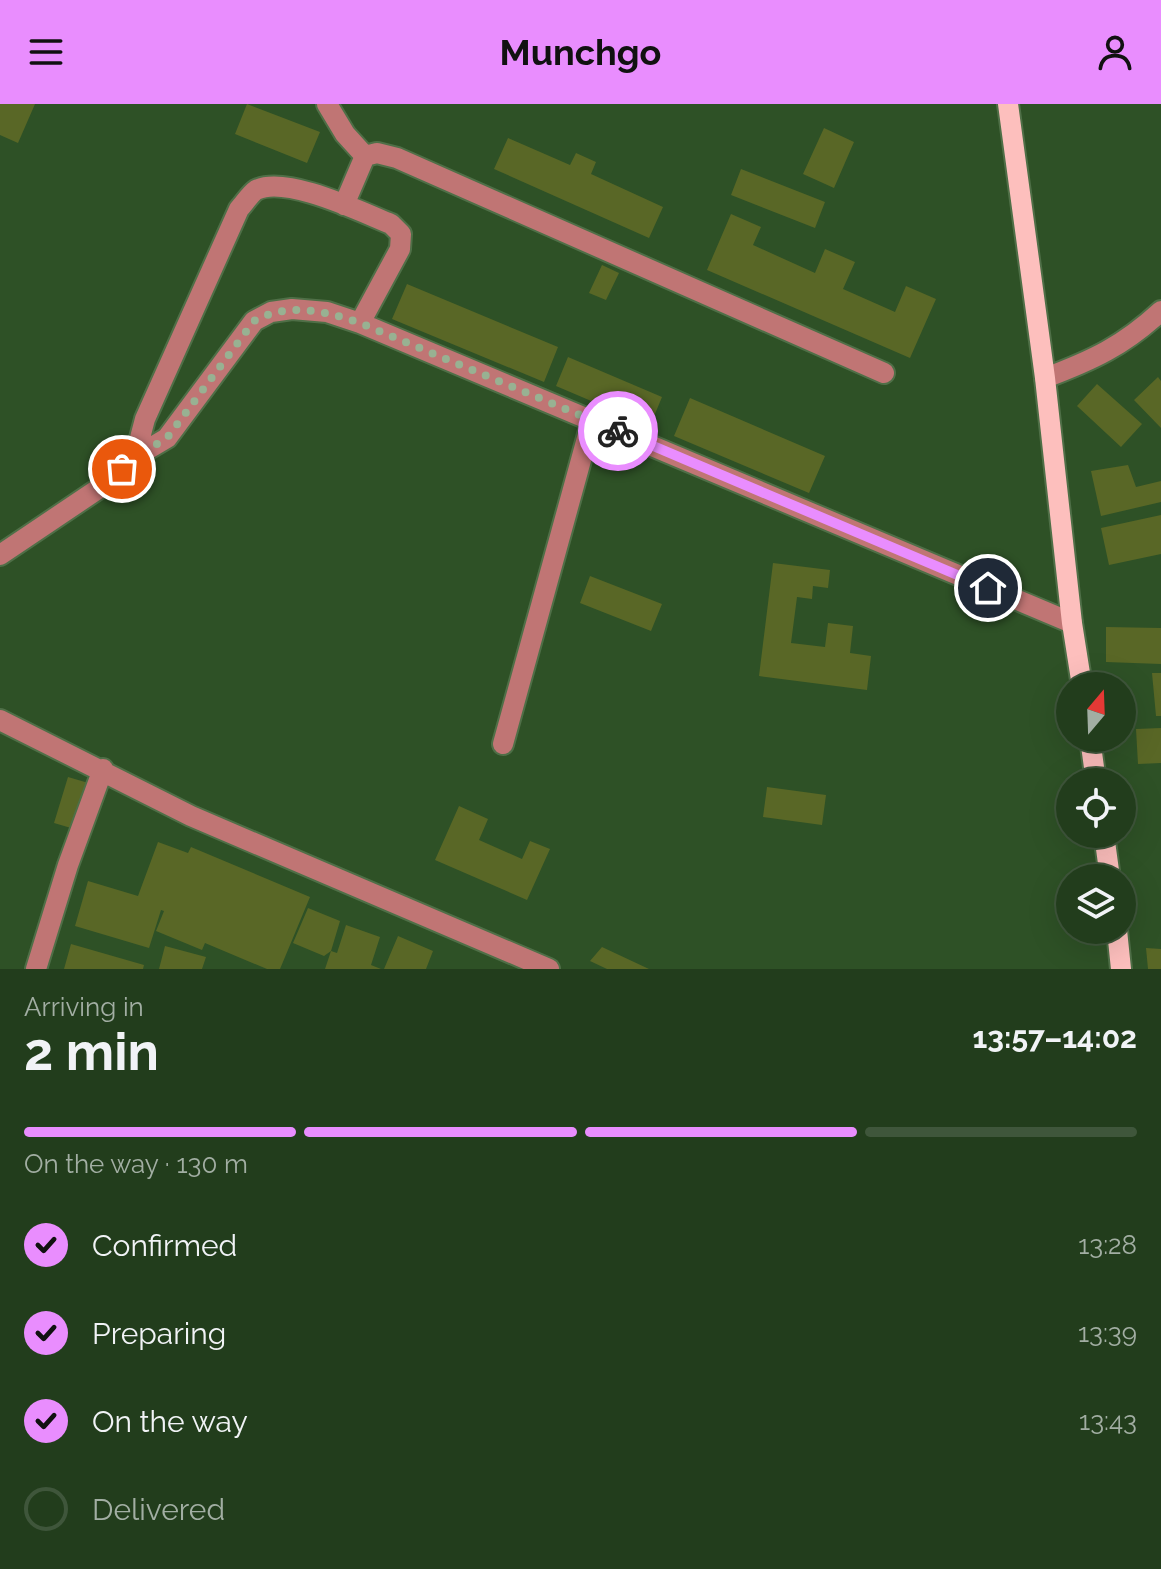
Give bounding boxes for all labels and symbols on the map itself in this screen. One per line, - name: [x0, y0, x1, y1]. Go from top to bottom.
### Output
- courier: [578, 391, 658, 471]
- pin: [88, 435, 156, 503]
- pin: [954, 554, 1022, 622]
- north arrow: [1056, 672, 1136, 752]

